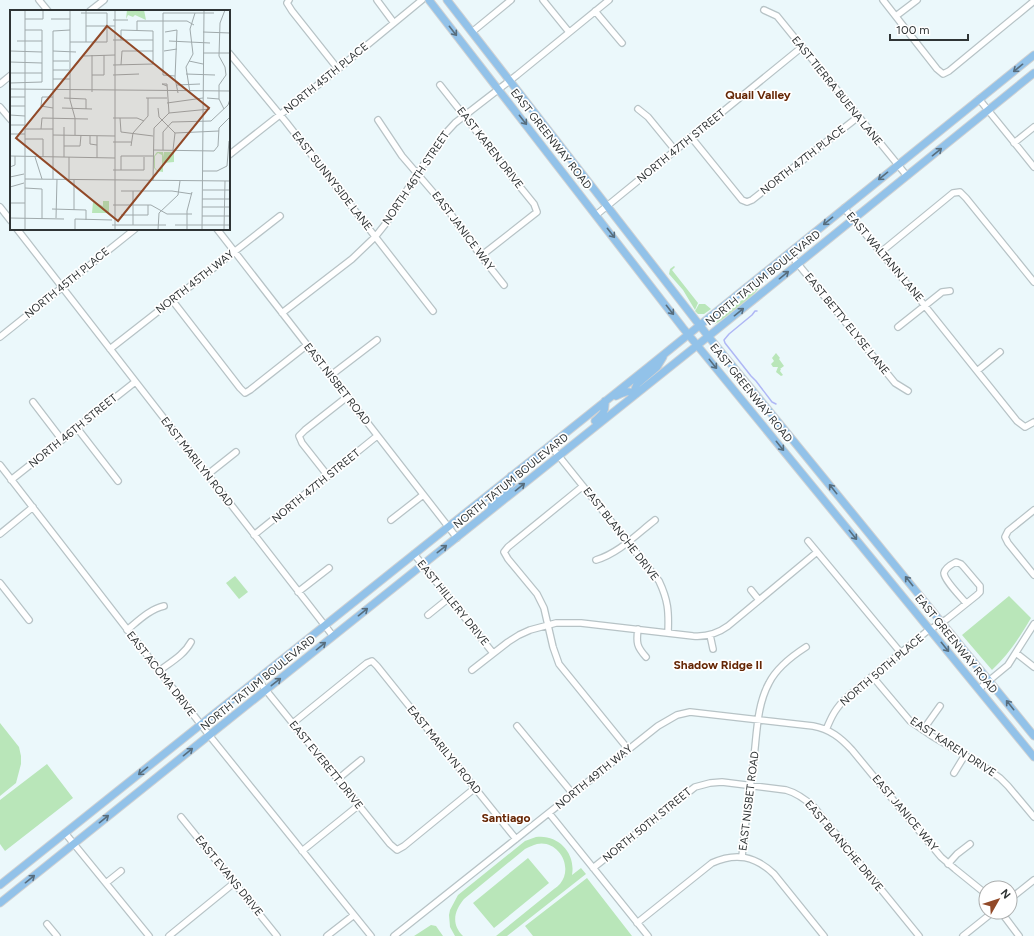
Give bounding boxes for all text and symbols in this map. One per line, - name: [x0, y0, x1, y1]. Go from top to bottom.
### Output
- inset map: [10, 10, 230, 230]
- scale bar: [890, 16, 968, 42]
- text: 100 m: [896, 23, 930, 37]
- one-way arrow: [449, 25, 458, 36]
- street label: EAST TIERRA BUENA LANE: [789, 34, 885, 148]
- street label: NORTH 45TH PLACE: [281, 40, 371, 116]
- one-way arrow: [1013, 63, 1024, 72]
- street label: EAST GREENWAY ROAD: [508, 86, 594, 192]
- district label: Quail Valley: [725, 88, 791, 102]
- street label: EAST KAREN DRIVE: [454, 105, 526, 191]
- street label: NORTH 47TH STREET: [634, 106, 728, 186]
- one-way arrow: [518, 115, 527, 126]
- street label: NORTH 47TH PLACE: [758, 123, 848, 197]
- street label: EAST SUNNYSIDE LANE: [289, 129, 375, 233]
- street label: NORTH 46TH STREET: [380, 129, 452, 227]
- one-way arrow: [931, 147, 942, 156]
- one-way arrow: [878, 172, 889, 181]
- street label: EAST JANICE WAY: [429, 189, 497, 273]
- street label: EAST WALTANN LANE: [844, 210, 926, 304]
- one-way arrow: [822, 217, 833, 226]
- street label: NORTH TATUM BOULEVARD: [703, 227, 823, 328]
- one-way arrow: [607, 228, 615, 239]
- street label: NORTH 45TH PLACE: [22, 245, 112, 321]
- street label: NORTH 45TH WAY: [153, 247, 237, 316]
- one-way arrow: [779, 270, 790, 279]
- street label: EAST BETTY ELYSE LANE: [802, 270, 892, 378]
- one-way arrow: [665, 304, 674, 315]
- one-way arrow: [734, 307, 744, 316]
- street label: EAST NISBET ROAD: [301, 341, 373, 428]
- street label: EAST GREENWAY ROAD: [707, 341, 795, 445]
- one-way arrow: [709, 359, 718, 370]
- street label: NORTH 46TH STREET: [26, 391, 120, 471]
- street label: EAST MARILYN ROAD: [158, 415, 236, 510]
- street label: NORTH TATUM BOULEVARD: [451, 430, 571, 531]
- one-way arrow: [776, 440, 784, 451]
- street label: NORTH 47TH STREET: [269, 446, 363, 526]
- one-way arrow: [514, 483, 525, 492]
- one-way arrow: [829, 483, 837, 494]
- street label: EAST BLANCHE DRIVE: [581, 485, 661, 583]
- one-way arrow: [849, 530, 858, 541]
- one-way arrow: [436, 545, 447, 554]
- street label: EAST HILLERY DRIVE: [414, 558, 492, 648]
- one-way arrow: [904, 576, 913, 586]
- street label: EAST GREENWAY ROAD: [912, 592, 1000, 696]
- one-way arrow: [358, 608, 369, 616]
- street label: EAST ACOMA DRIVE: [124, 629, 198, 719]
- street label: NORTH 50TH PLACE: [838, 631, 926, 709]
- street label: NORTH TATUM BOULEVARD: [198, 632, 318, 733]
- one-way arrow: [315, 642, 326, 651]
- one-way arrow: [940, 642, 949, 653]
- district label: Shadow Ridge II: [674, 658, 762, 672]
- one-way arrow: [271, 677, 282, 686]
- one-way arrow: [1005, 700, 1014, 711]
- street label: EAST MARILYN ROAD: [404, 703, 484, 797]
- street label: EAST KAREN DRIVE: [908, 714, 998, 780]
- street label: EAST EVERETT DRIVE: [286, 718, 366, 812]
- street label: NORTH 49TH WAY: [553, 742, 635, 812]
- one-way arrow: [183, 748, 193, 757]
- street label: EAST NISBET ROAD: [736, 750, 762, 852]
- one-way arrow: [137, 766, 148, 775]
- street label: EAST JANICE WAY: [869, 772, 941, 854]
- street label: NORTH 50TH STREET: [600, 785, 694, 865]
- street label: EAST BLANCHE DRIVE: [802, 798, 886, 894]
- district label: Santiago: [481, 811, 531, 825]
- one-way arrow: [99, 815, 110, 824]
- street label: EAST EVANS DRIVE: [192, 833, 266, 919]
- one-way arrow: [25, 875, 36, 883]
- north arrow: [978, 880, 1018, 920]
- text: N: [998, 887, 1013, 901]

